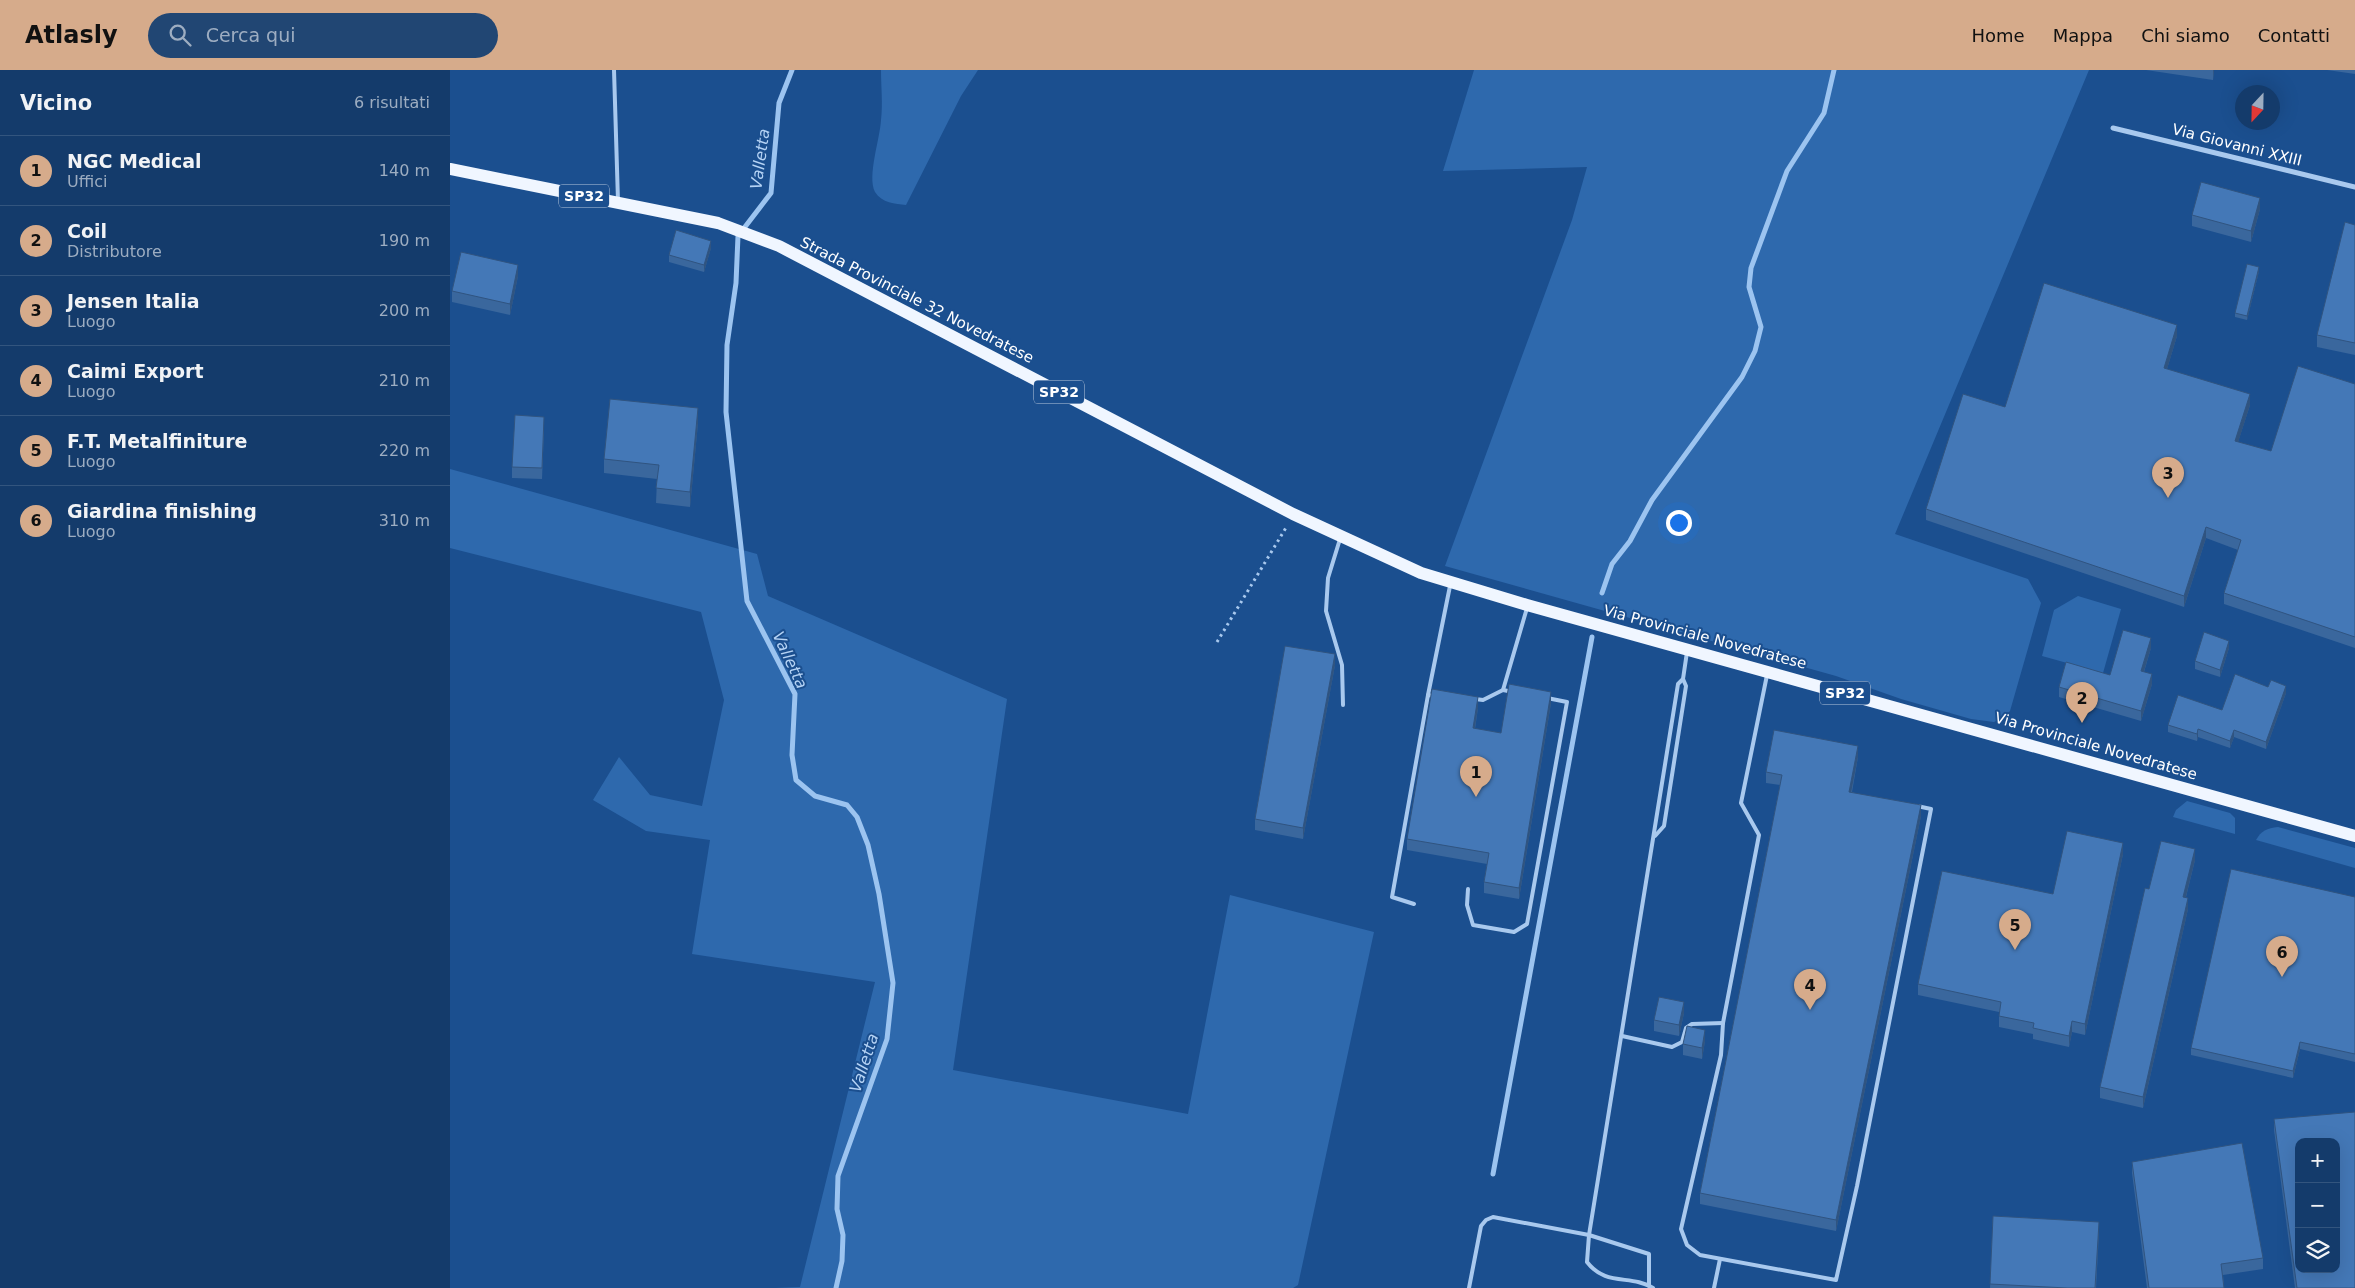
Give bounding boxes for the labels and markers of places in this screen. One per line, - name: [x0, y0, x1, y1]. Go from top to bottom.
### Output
- pin: 3: [2152, 457, 2184, 498]
- pin: 2: [2066, 682, 2098, 723]
- pin: 1: [1460, 756, 1492, 797]
- pin: 5: [1999, 909, 2031, 950]
- pin: 6: [2266, 936, 2298, 977]
- pin: 4: [1794, 969, 1826, 1010]

